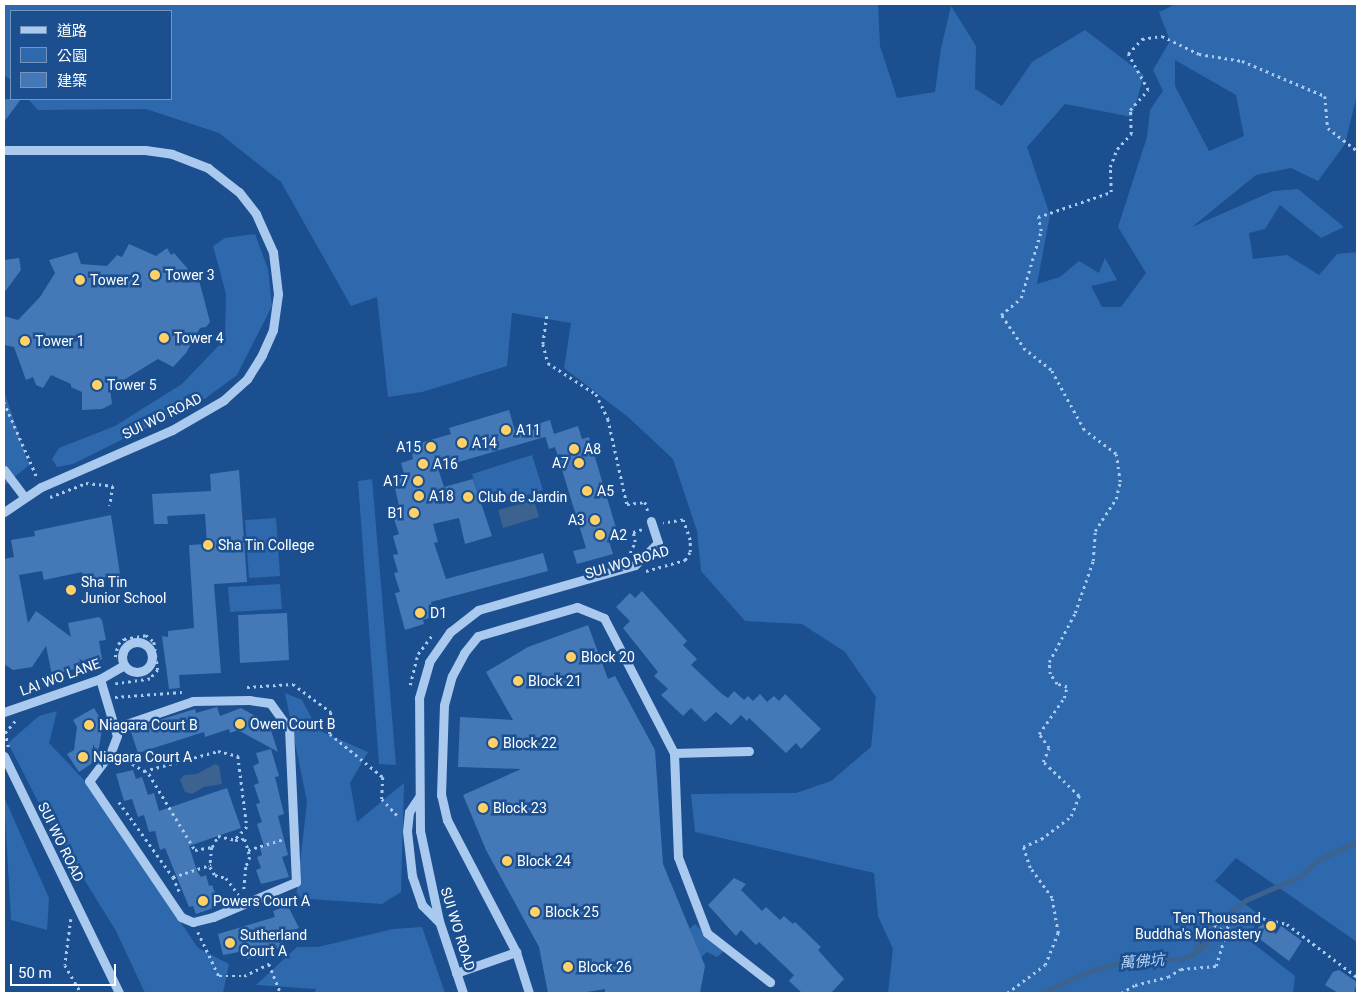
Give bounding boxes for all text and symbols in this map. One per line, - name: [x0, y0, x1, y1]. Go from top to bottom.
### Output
- legend: [10, 10, 172, 100]
- text: 道路: [57, 22, 87, 40]
- text: 公園: [57, 47, 87, 65]
- text: 建築: [57, 72, 87, 90]
- place label: Tower 3: [165, 267, 215, 283]
- marker: Tower 3: [149, 269, 161, 281]
- place label: Tower 2: [90, 272, 140, 288]
- marker: Tower 2: [74, 274, 86, 286]
- place label: Tower 4: [174, 330, 224, 346]
- marker: Tower 4: [158, 332, 170, 344]
- place label: Tower 1: [35, 333, 85, 349]
- marker: Tower 1: [19, 335, 31, 347]
- place label: Tower 5: [107, 377, 157, 393]
- marker: Tower 5: [91, 379, 103, 391]
- street label: SUI WO ROAD: [119, 389, 205, 443]
- place label: A11: [516, 422, 541, 438]
- marker: A11: [500, 424, 512, 436]
- place label: A14: [472, 435, 497, 451]
- marker: A14: [456, 437, 468, 449]
- place label: A15: [396, 439, 421, 455]
- marker: A15: [425, 441, 437, 453]
- place label: A8: [584, 441, 601, 457]
- marker: A8: [568, 443, 580, 455]
- place label: A7: [552, 455, 569, 471]
- place label: A16: [433, 456, 458, 472]
- marker: A7: [573, 457, 585, 469]
- marker: A16: [417, 458, 429, 470]
- place label: A17: [383, 473, 408, 489]
- marker: A17: [412, 475, 424, 487]
- place label: A5: [597, 483, 614, 499]
- marker: A5: [581, 485, 593, 497]
- place label: A18: [429, 488, 454, 504]
- place label: Club de Jardin: [478, 489, 567, 505]
- marker: A18: [413, 490, 425, 502]
- marker: Club de Jardin: [462, 491, 474, 503]
- place label: B1: [387, 505, 404, 521]
- marker: B1: [408, 507, 420, 519]
- place label: A3: [568, 512, 585, 528]
- marker: A3: [589, 514, 601, 526]
- place label: A2: [610, 527, 627, 543]
- marker: A2: [594, 529, 606, 541]
- place label: Sha Tin College: [218, 537, 315, 553]
- marker: Sha Tin College: [202, 539, 214, 551]
- street label: SUI WO ROAD: [583, 542, 671, 582]
- place label: Sha Tin Junior School: [81, 574, 167, 606]
- marker: Sha Tin Junior School: [65, 584, 77, 596]
- place label: D1: [430, 605, 447, 621]
- marker: D1: [414, 607, 426, 619]
- place label: Block 20: [581, 649, 635, 665]
- marker: Block 20: [565, 651, 577, 663]
- street label: LAI WO LANE: [17, 655, 103, 699]
- place label: Block 21: [528, 673, 582, 689]
- marker: Block 21: [512, 675, 524, 687]
- place label: Owen Court B: [250, 716, 335, 732]
- place label: Niagara Court B: [99, 717, 198, 733]
- marker: Owen Court B: [234, 718, 246, 730]
- marker: Niagara Court B: [83, 719, 95, 731]
- place label: Block 22: [503, 735, 557, 751]
- marker: Block 22: [487, 737, 499, 749]
- place label: Niagara Court A: [93, 749, 192, 765]
- marker: Niagara Court A: [77, 751, 89, 763]
- street label: SUI WO ROAD: [34, 799, 88, 885]
- place label: Block 23: [493, 800, 547, 816]
- marker: Block 23: [477, 802, 489, 814]
- place label: Block 24: [517, 853, 571, 869]
- marker: Block 24: [501, 855, 513, 867]
- street label: SUI WO ROAD: [437, 885, 479, 973]
- place label: Powers Court A: [213, 893, 310, 909]
- marker: Powers Court A: [197, 895, 209, 907]
- place label: Block 25: [545, 904, 599, 920]
- marker: Block 25: [529, 906, 541, 918]
- place label: Ten Thousand Buddha's Monastery: [1135, 910, 1261, 942]
- marker: Ten Thousand Buddha's Monastery: [1265, 920, 1277, 932]
- place label: Sutherland Court A: [240, 927, 307, 960]
- marker: Sutherland Court A: [224, 937, 236, 949]
- water label: 萬佛坑: [1119, 951, 1165, 973]
- scale bar: [12, 954, 119, 986]
- place label: Block 26: [578, 959, 632, 975]
- marker: Block 26: [562, 961, 574, 973]
- text: 50 m: [18, 964, 52, 982]

